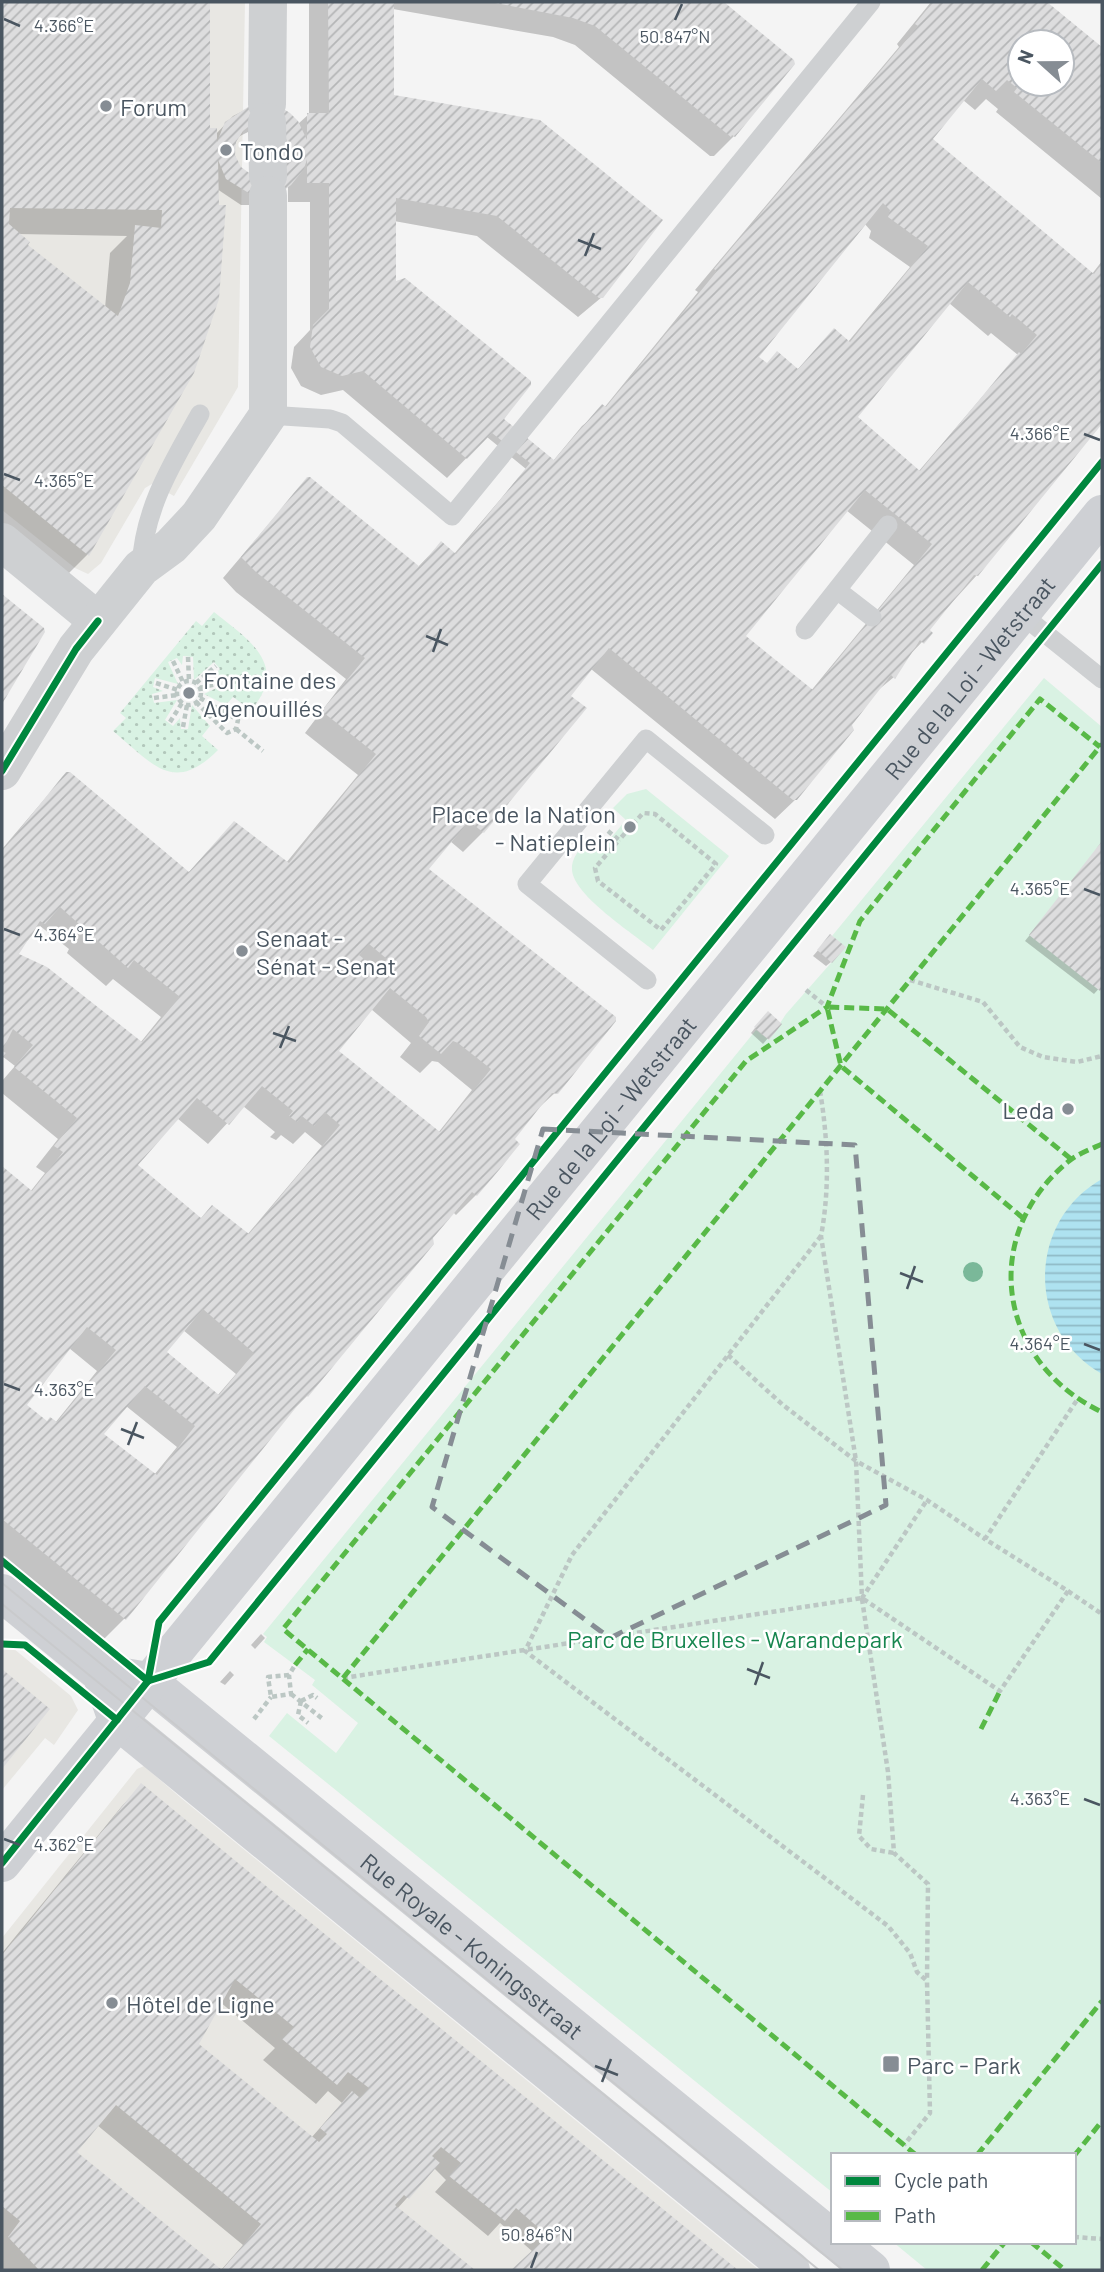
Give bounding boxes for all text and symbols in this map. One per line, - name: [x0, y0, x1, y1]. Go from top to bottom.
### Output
- text: 4.366°E: [34, 14, 94, 36]
- text: 50.847°N: [640, 25, 710, 47]
- north arrow: [1006, 28, 1076, 98]
- text: N: [1012, 47, 1038, 67]
- place label: Forum: [120, 92, 187, 121]
- marker: Forum: [98, 98, 114, 114]
- place label: Tondo: [240, 136, 304, 165]
- marker: Tondo: [218, 142, 234, 158]
- text: 4.366°E: [1010, 422, 1070, 444]
- text: 4.365°E: [34, 469, 94, 491]
- street label: Rue de la Loi - Wetstraat: [877, 570, 1060, 785]
- place label: Fontaine des Agenouillés: [203, 665, 336, 722]
- marker: Fontaine des Agenouillés: [181, 685, 197, 701]
- place label: Place de la Nation - Natieplein: [431, 799, 616, 856]
- marker: Place de la Nation - Natieplein: [622, 819, 638, 835]
- text: 4.365°E: [1010, 877, 1070, 899]
- text: 4.364°E: [33, 923, 95, 945]
- place label: Senaat - Sénat - Senat: [256, 923, 396, 980]
- marker: Senaat - Sénat - Senat: [234, 943, 250, 959]
- street label: Rue de la Loi - Wetstraat: [518, 1010, 701, 1225]
- place label: Leda: [1002, 1095, 1054, 1124]
- marker: Leda: [1060, 1101, 1076, 1117]
- text: 4.364°E: [1009, 1332, 1071, 1354]
- text: 4.363°E: [34, 1378, 94, 1400]
- park label: Parc de Bruxelles - Warandepark: [567, 1624, 903, 1653]
- text: 4.363°E: [1010, 1787, 1070, 1809]
- text: 4.362°E: [34, 1833, 94, 1855]
- street label: Rue Royale - Koningsstraat: [356, 1846, 590, 2045]
- place label: Hôtel de Ligne: [126, 1989, 275, 2018]
- marker: Hôtel de Ligne: [104, 1995, 120, 2011]
- place label: Parc - Park: [907, 2050, 1021, 2079]
- marker: Parc - Park: [881, 2054, 901, 2074]
- legend: [831, 2153, 1076, 2244]
- text: Cycle path: [894, 2167, 988, 2192]
- text: Path: [894, 2202, 936, 2227]
- text: 50.846°N: [501, 2223, 573, 2245]

